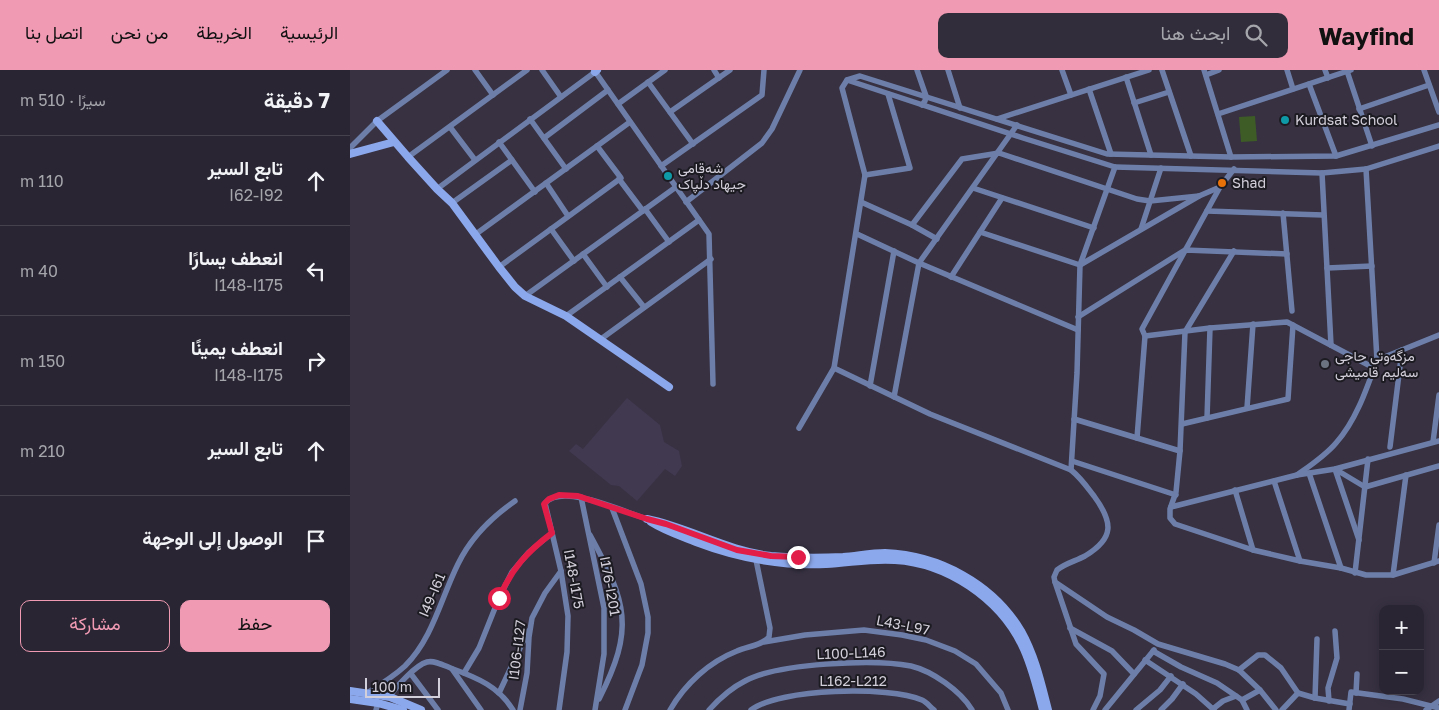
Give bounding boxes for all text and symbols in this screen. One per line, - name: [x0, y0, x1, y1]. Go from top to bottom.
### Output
- search box: [938, 13, 1288, 58]
- text: اتصل بنا: [25, 21, 83, 43]
- text: من نحن: [111, 21, 168, 43]
- text: الخريطة: [196, 21, 252, 43]
- text: الرئيسية: [280, 21, 338, 43]
- text: ابحث هنا: [1160, 21, 1230, 44]
- icon: search: [1242, 21, 1270, 49]
- text: Wayfind: [1318, 21, 1414, 50]
- text: 7 دقيقة: [264, 87, 330, 113]
- text: سيرًا · 510 m: [20, 90, 106, 110]
- place label: Kurdsat School: [1295, 111, 1398, 128]
- marker: Kurdsat School: [1279, 114, 1291, 126]
- text: تابع السير: [207, 156, 283, 179]
- place label: شەقامی جیهاد دڵپاک: [678, 159, 746, 194]
- icon: ahead: [302, 167, 330, 195]
- marker: شەقامی جیهاد دڵپاک: [662, 170, 674, 182]
- text: 110 m: [20, 171, 64, 191]
- place label: Shad: [1232, 174, 1266, 191]
- marker: Shad: [1216, 177, 1228, 189]
- text: I62-I92: [229, 185, 283, 205]
- text: انعطف يسارًا: [188, 246, 283, 269]
- icon: left: [302, 257, 330, 285]
- text: 40 m: [20, 261, 58, 281]
- text: I148-I175: [214, 275, 283, 295]
- text: انعطف يمينًا: [191, 336, 283, 359]
- icon: right: [302, 347, 330, 375]
- place label: مزگەوتی حاجی سەلیم قامیشی: [1335, 347, 1418, 381]
- text: 150 m: [20, 351, 65, 371]
- marker: مزگەوتی حاجی سەلیم قامیشی: [1319, 358, 1331, 370]
- text: I148-I175: [214, 365, 283, 385]
- text: تابع السير: [207, 436, 283, 459]
- icon: ahead: [302, 437, 330, 465]
- text: 210 m: [20, 441, 65, 461]
- text: الوصول إلى الوجهة: [142, 526, 283, 549]
- icon: arrive: [302, 527, 330, 555]
- route end: [787, 546, 810, 569]
- street label: I148-I175: [561, 548, 588, 610]
- street label: I176-I201: [597, 555, 624, 617]
- street label: I49-I61: [415, 570, 449, 619]
- route start: [488, 587, 511, 610]
- button: مشاركة: [20, 600, 170, 652]
- button: حفظ: [180, 600, 330, 652]
- map controls: [1379, 605, 1424, 695]
- button: +: [1379, 605, 1424, 650]
- street label: L43-L97: [875, 611, 931, 638]
- street label: I106-I127: [504, 619, 529, 681]
- street label: L100-L146: [816, 643, 886, 662]
- button: −: [1379, 650, 1424, 695]
- street label: L162-L212: [819, 672, 887, 689]
- scale bar: [365, 675, 440, 698]
- text: 100 m: [372, 678, 412, 695]

